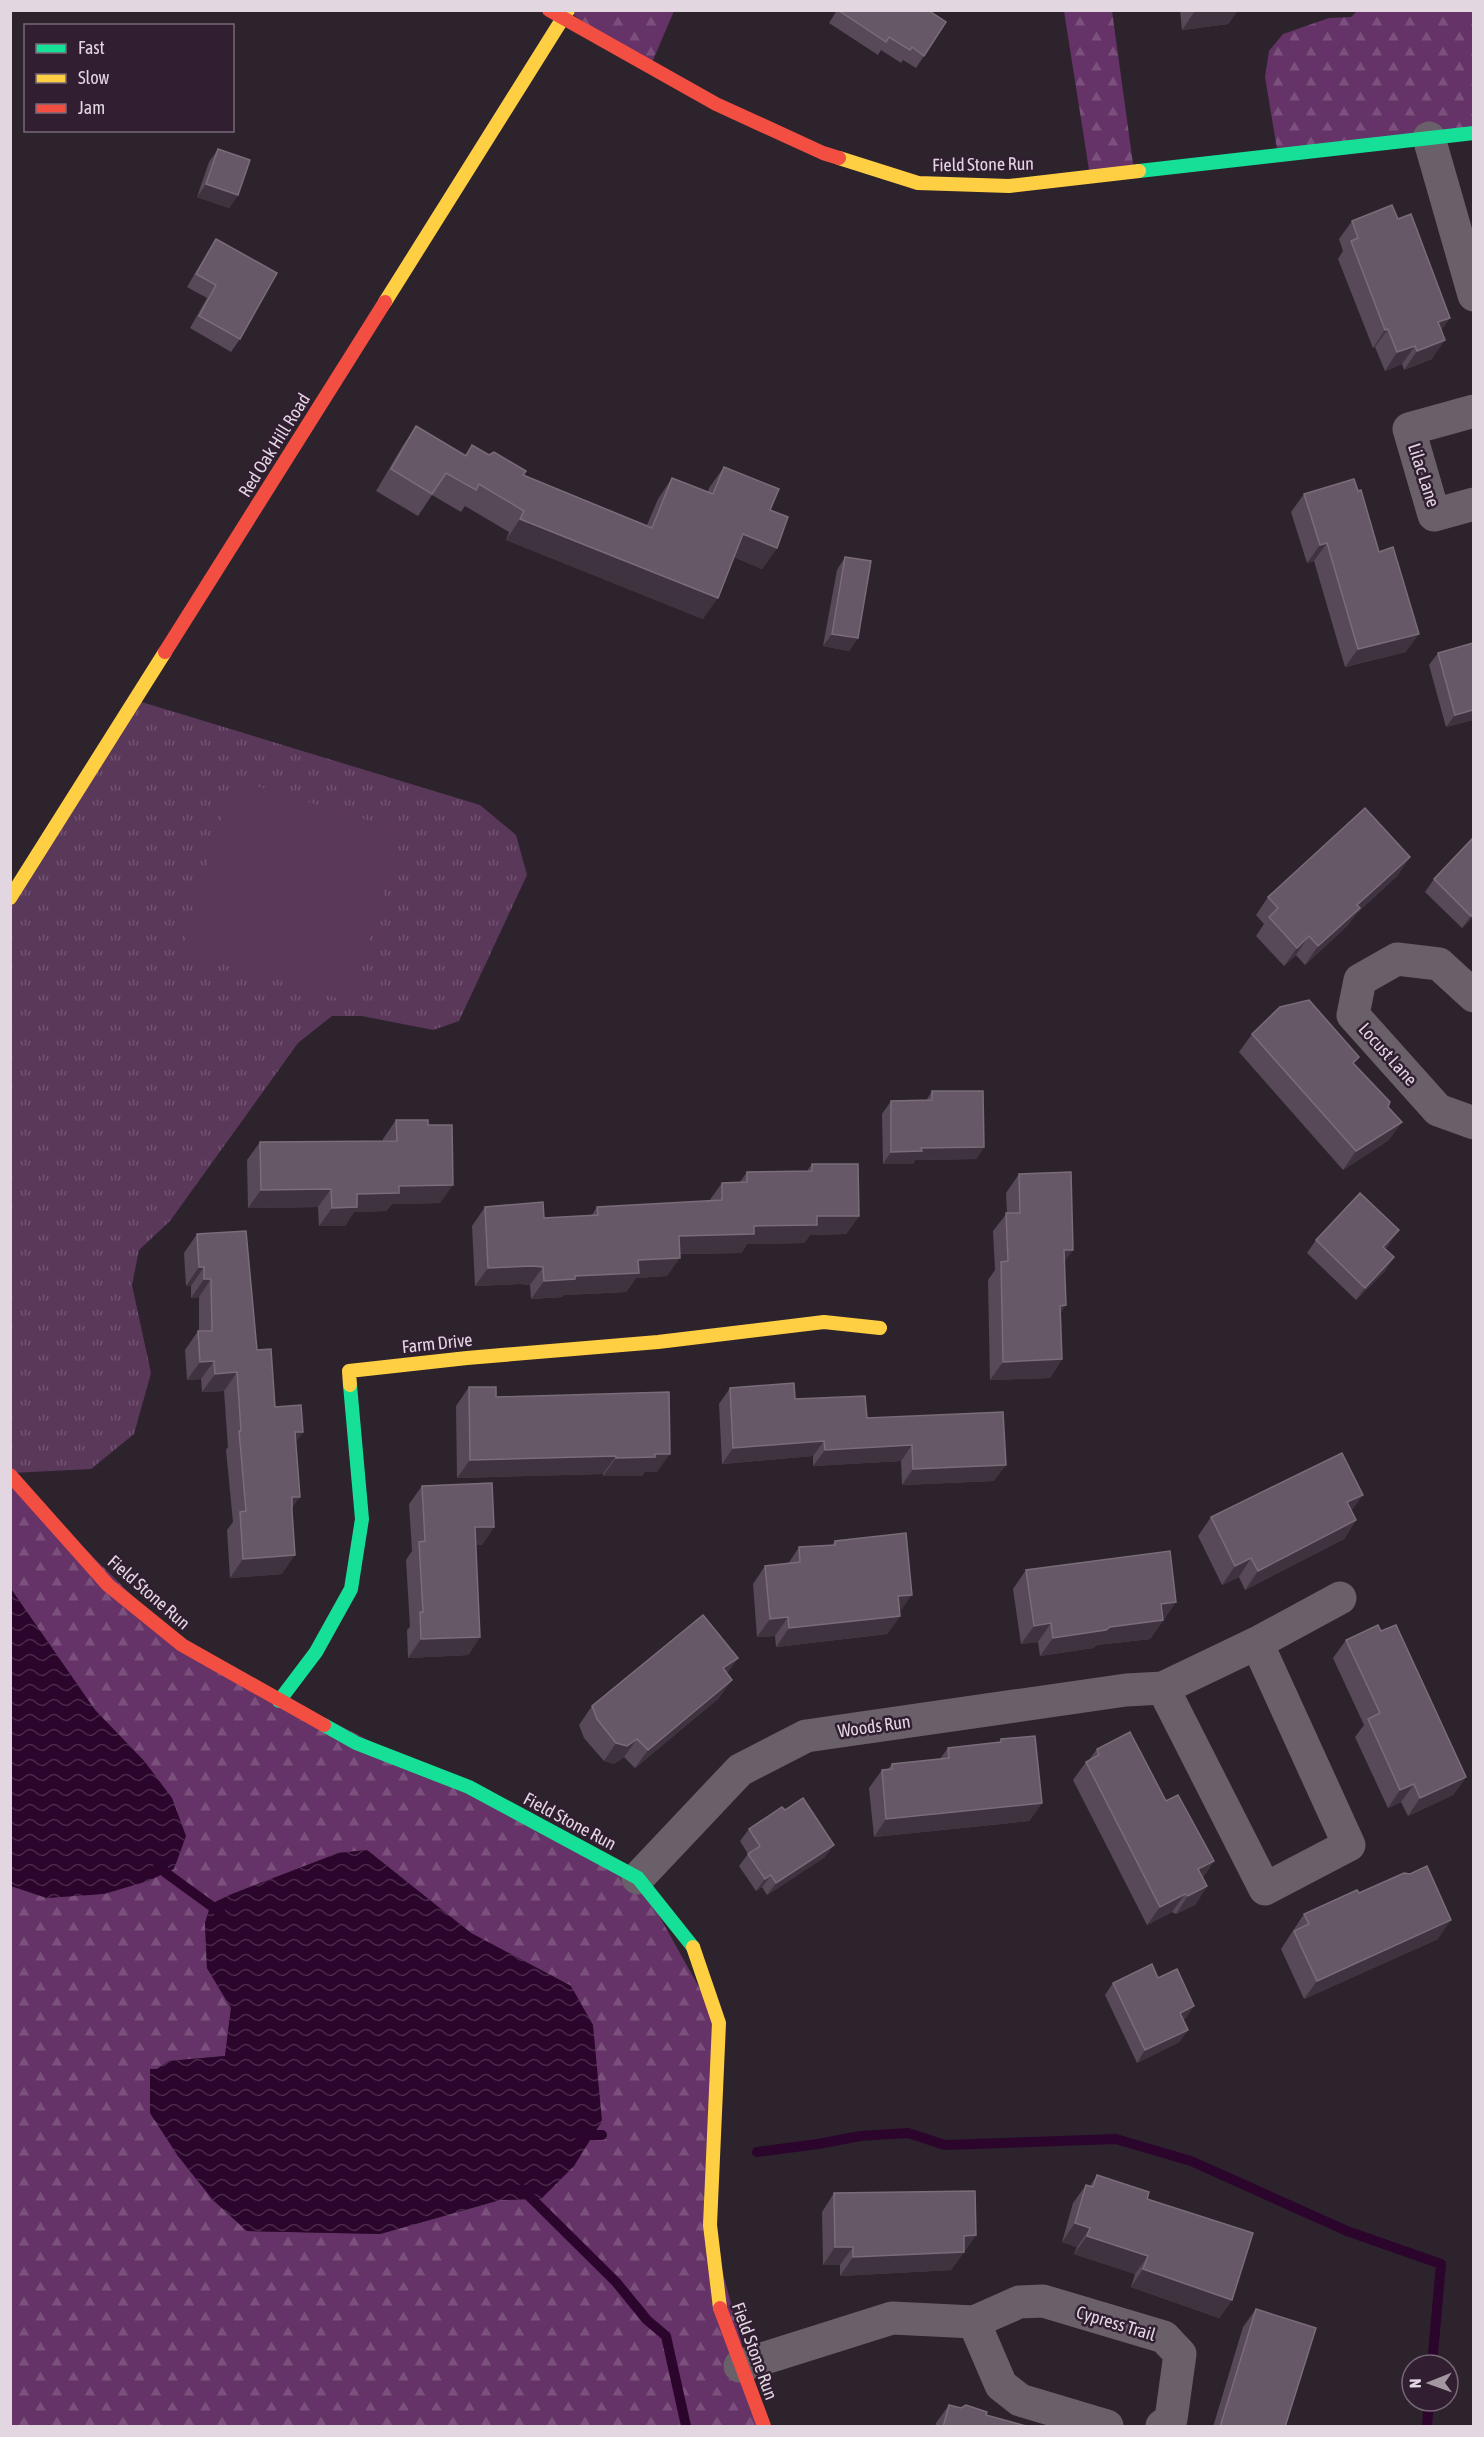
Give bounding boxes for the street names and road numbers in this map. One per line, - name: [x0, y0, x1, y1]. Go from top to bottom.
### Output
- street label: Field Stone Run: [932, 153, 1034, 175]
- street label: Red Oak Hill Road: [234, 389, 314, 501]
- street label: Lilac Lane: [1404, 441, 1444, 509]
- street label: Locust Lane: [1354, 1018, 1422, 1090]
- street label: Farm Drive: [401, 1329, 473, 1357]
- street label: Field Stone Run: [104, 1551, 194, 1633]
- street label: Woods Run: [836, 1711, 912, 1741]
- street label: Field Stone Run: [520, 1788, 620, 1854]
- street label: Field Stone Run: [728, 2299, 782, 2403]
- street label: Cypress Trail: [1074, 2301, 1158, 2345]

